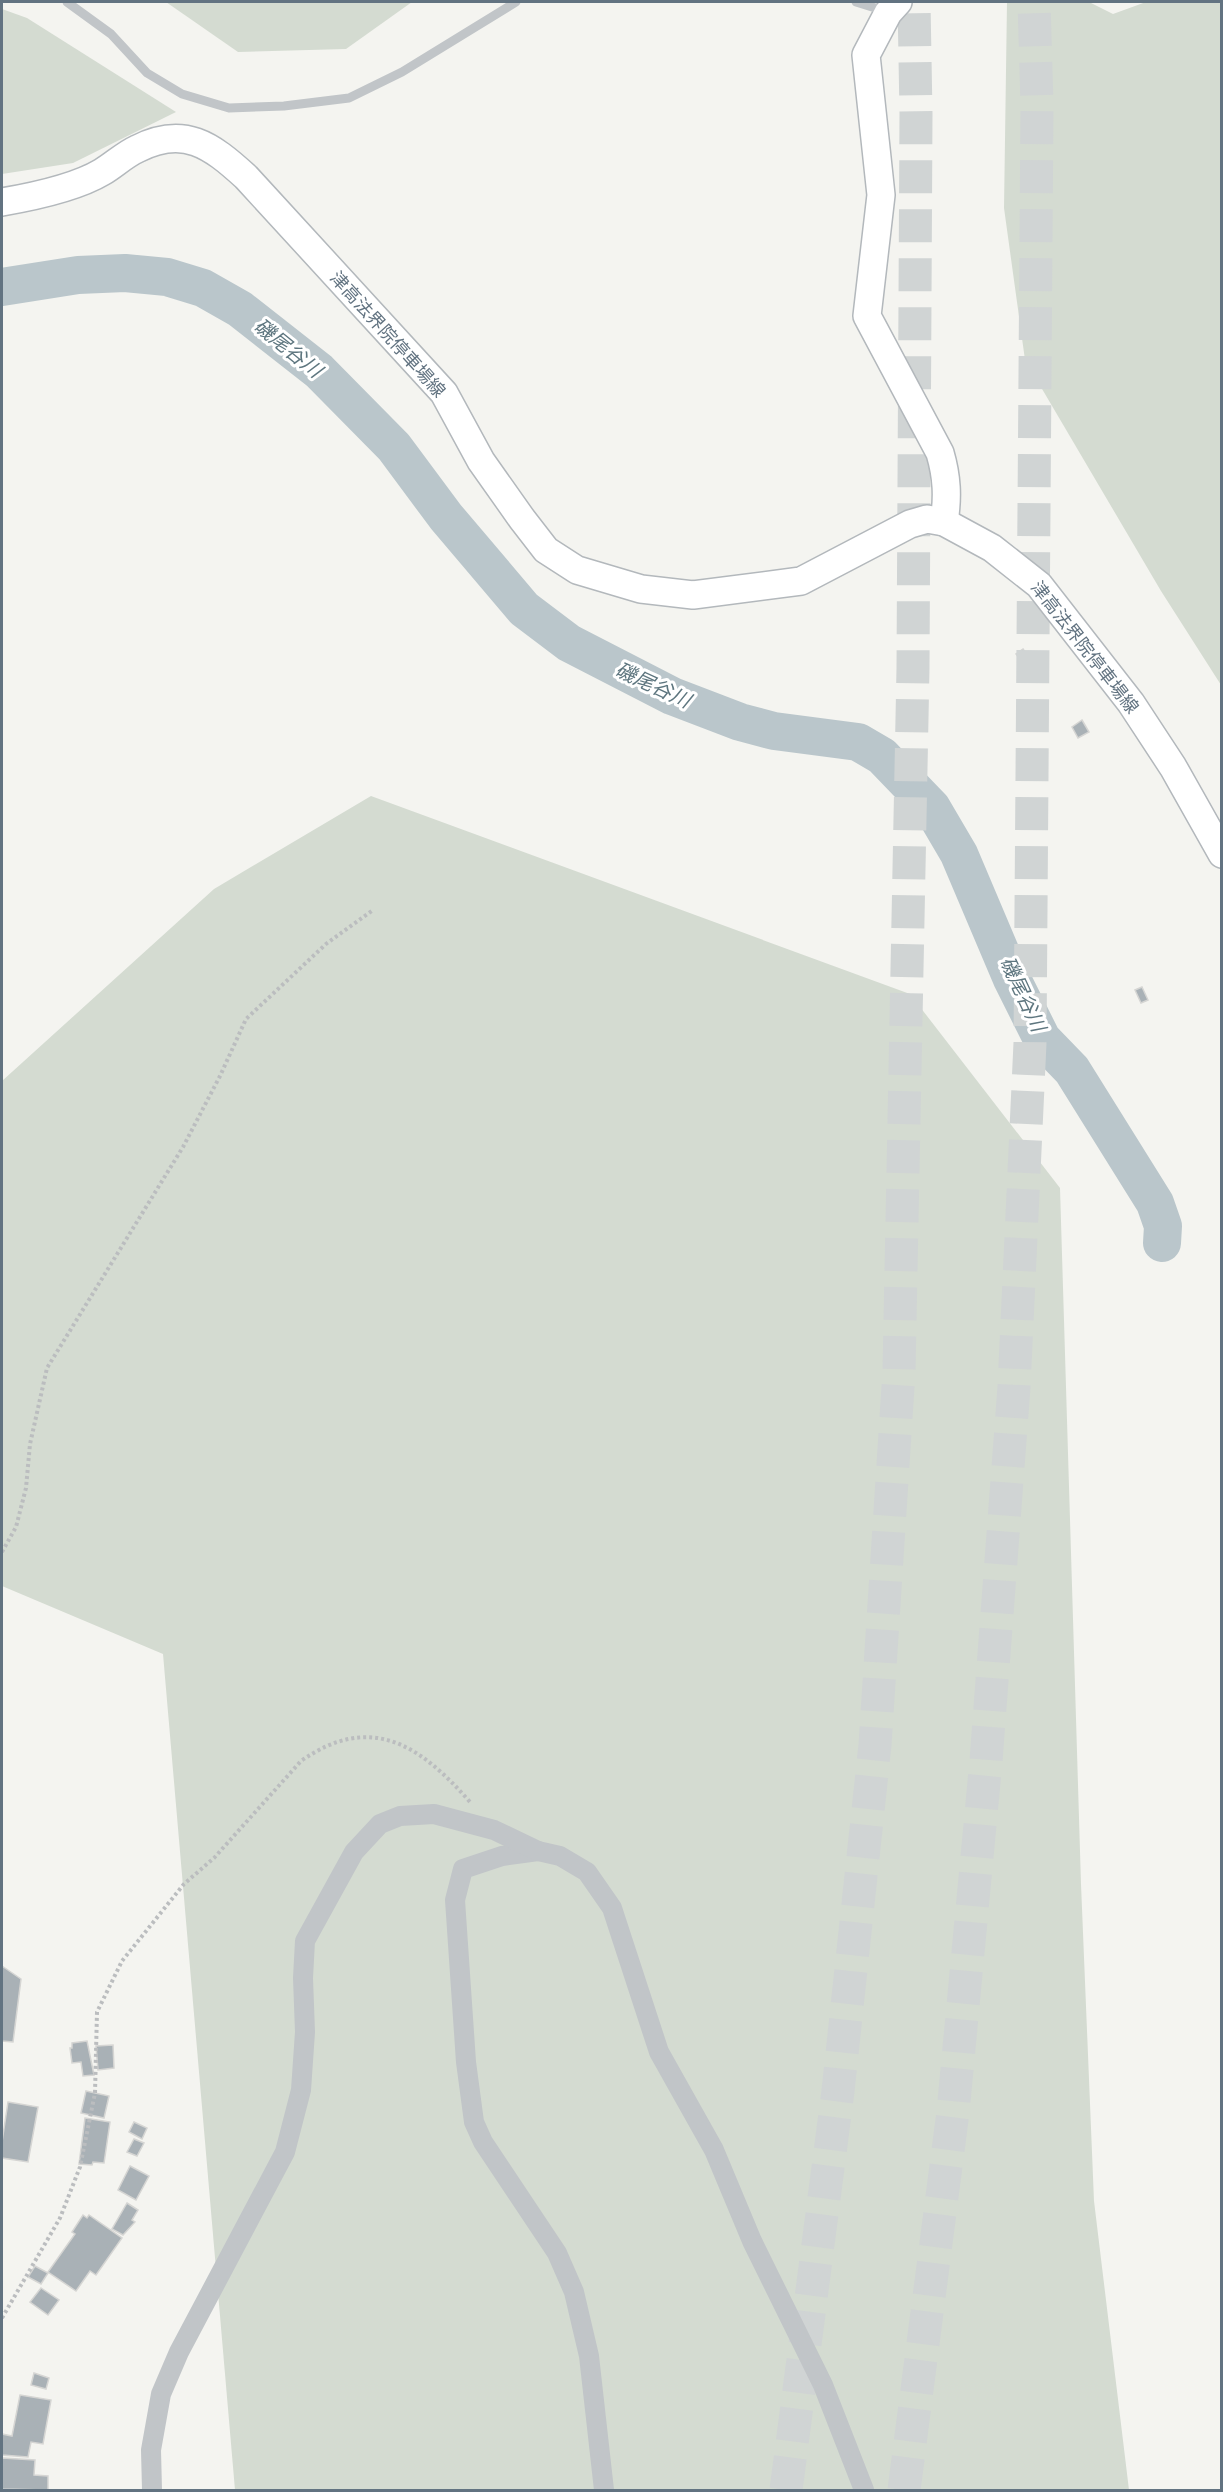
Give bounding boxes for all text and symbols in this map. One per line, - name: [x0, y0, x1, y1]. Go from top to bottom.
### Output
- street label: 津高法界院停車場線: [326, 267, 450, 401]
- water label: 磯尾谷川: [249, 314, 328, 384]
- street label: 津高法界院停車場線: [1027, 577, 1143, 717]
- water label: 磯尾谷川: [612, 657, 696, 714]
- water label: 磯尾谷川: [995, 953, 1052, 1037]

